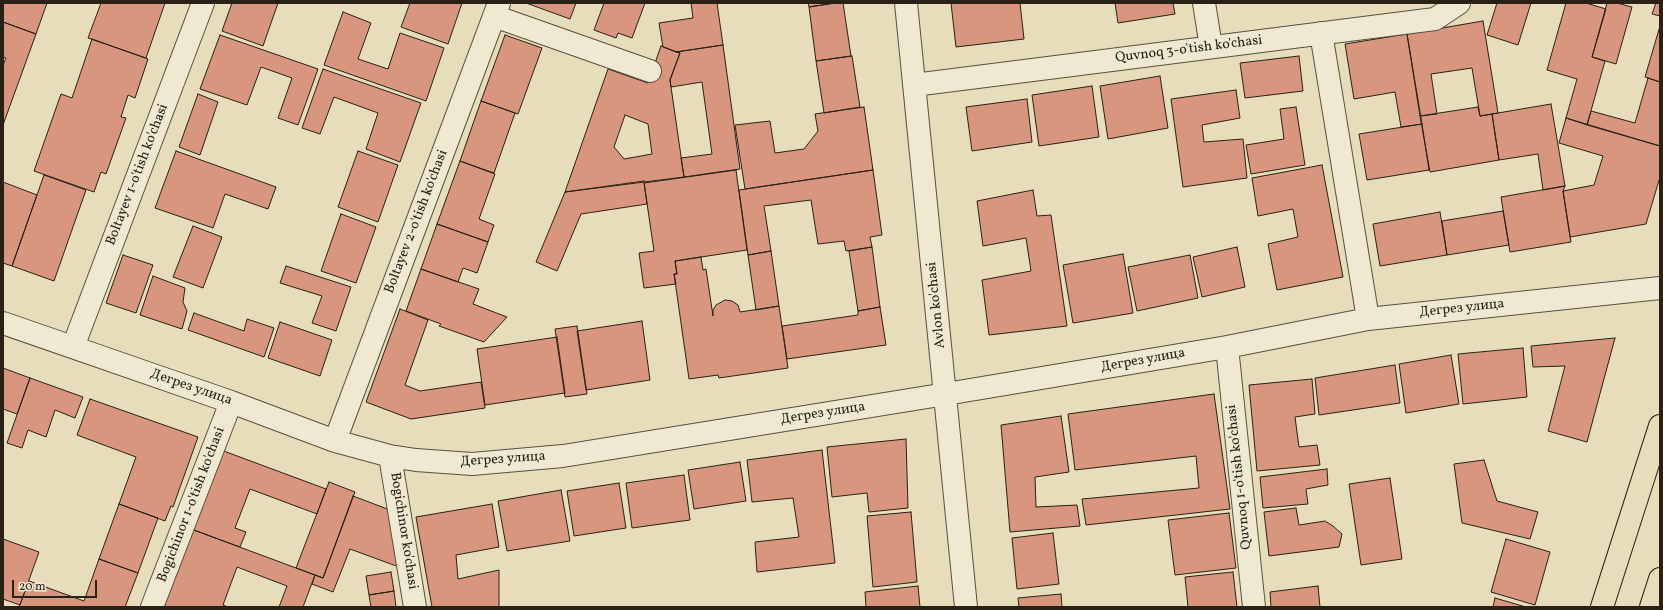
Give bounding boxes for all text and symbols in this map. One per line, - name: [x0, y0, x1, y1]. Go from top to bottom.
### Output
- street label: Quvnoq 3-o'tish ko'chasi: [1115, 33, 1263, 67]
- street label: Boltayev 1-o'tish ko'chasi: [103, 102, 173, 248]
- street label: Boltayev 2-o'tish ko'chasi: [382, 148, 452, 296]
- street label: Avlon ko'chasi: [924, 261, 950, 349]
- street label: Дегрез улица: [1419, 296, 1505, 322]
- street label: Дегрез улица: [1099, 345, 1187, 377]
- street label: Дегрез улица: [148, 366, 234, 410]
- street label: Дегрез улица: [780, 399, 866, 429]
- street label: Quvnoq 1-o'tish ko'chasi: [1224, 404, 1256, 550]
- street label: Bogichinor 1-o'tish ko'chasi: [155, 425, 229, 585]
- street label: Дегрез улица: [460, 449, 546, 471]
- street label: Bogichinor ko'chasi: [385, 471, 421, 591]
- scale bar: [14, 572, 99, 598]
- text: 20 m: [19, 579, 46, 595]

